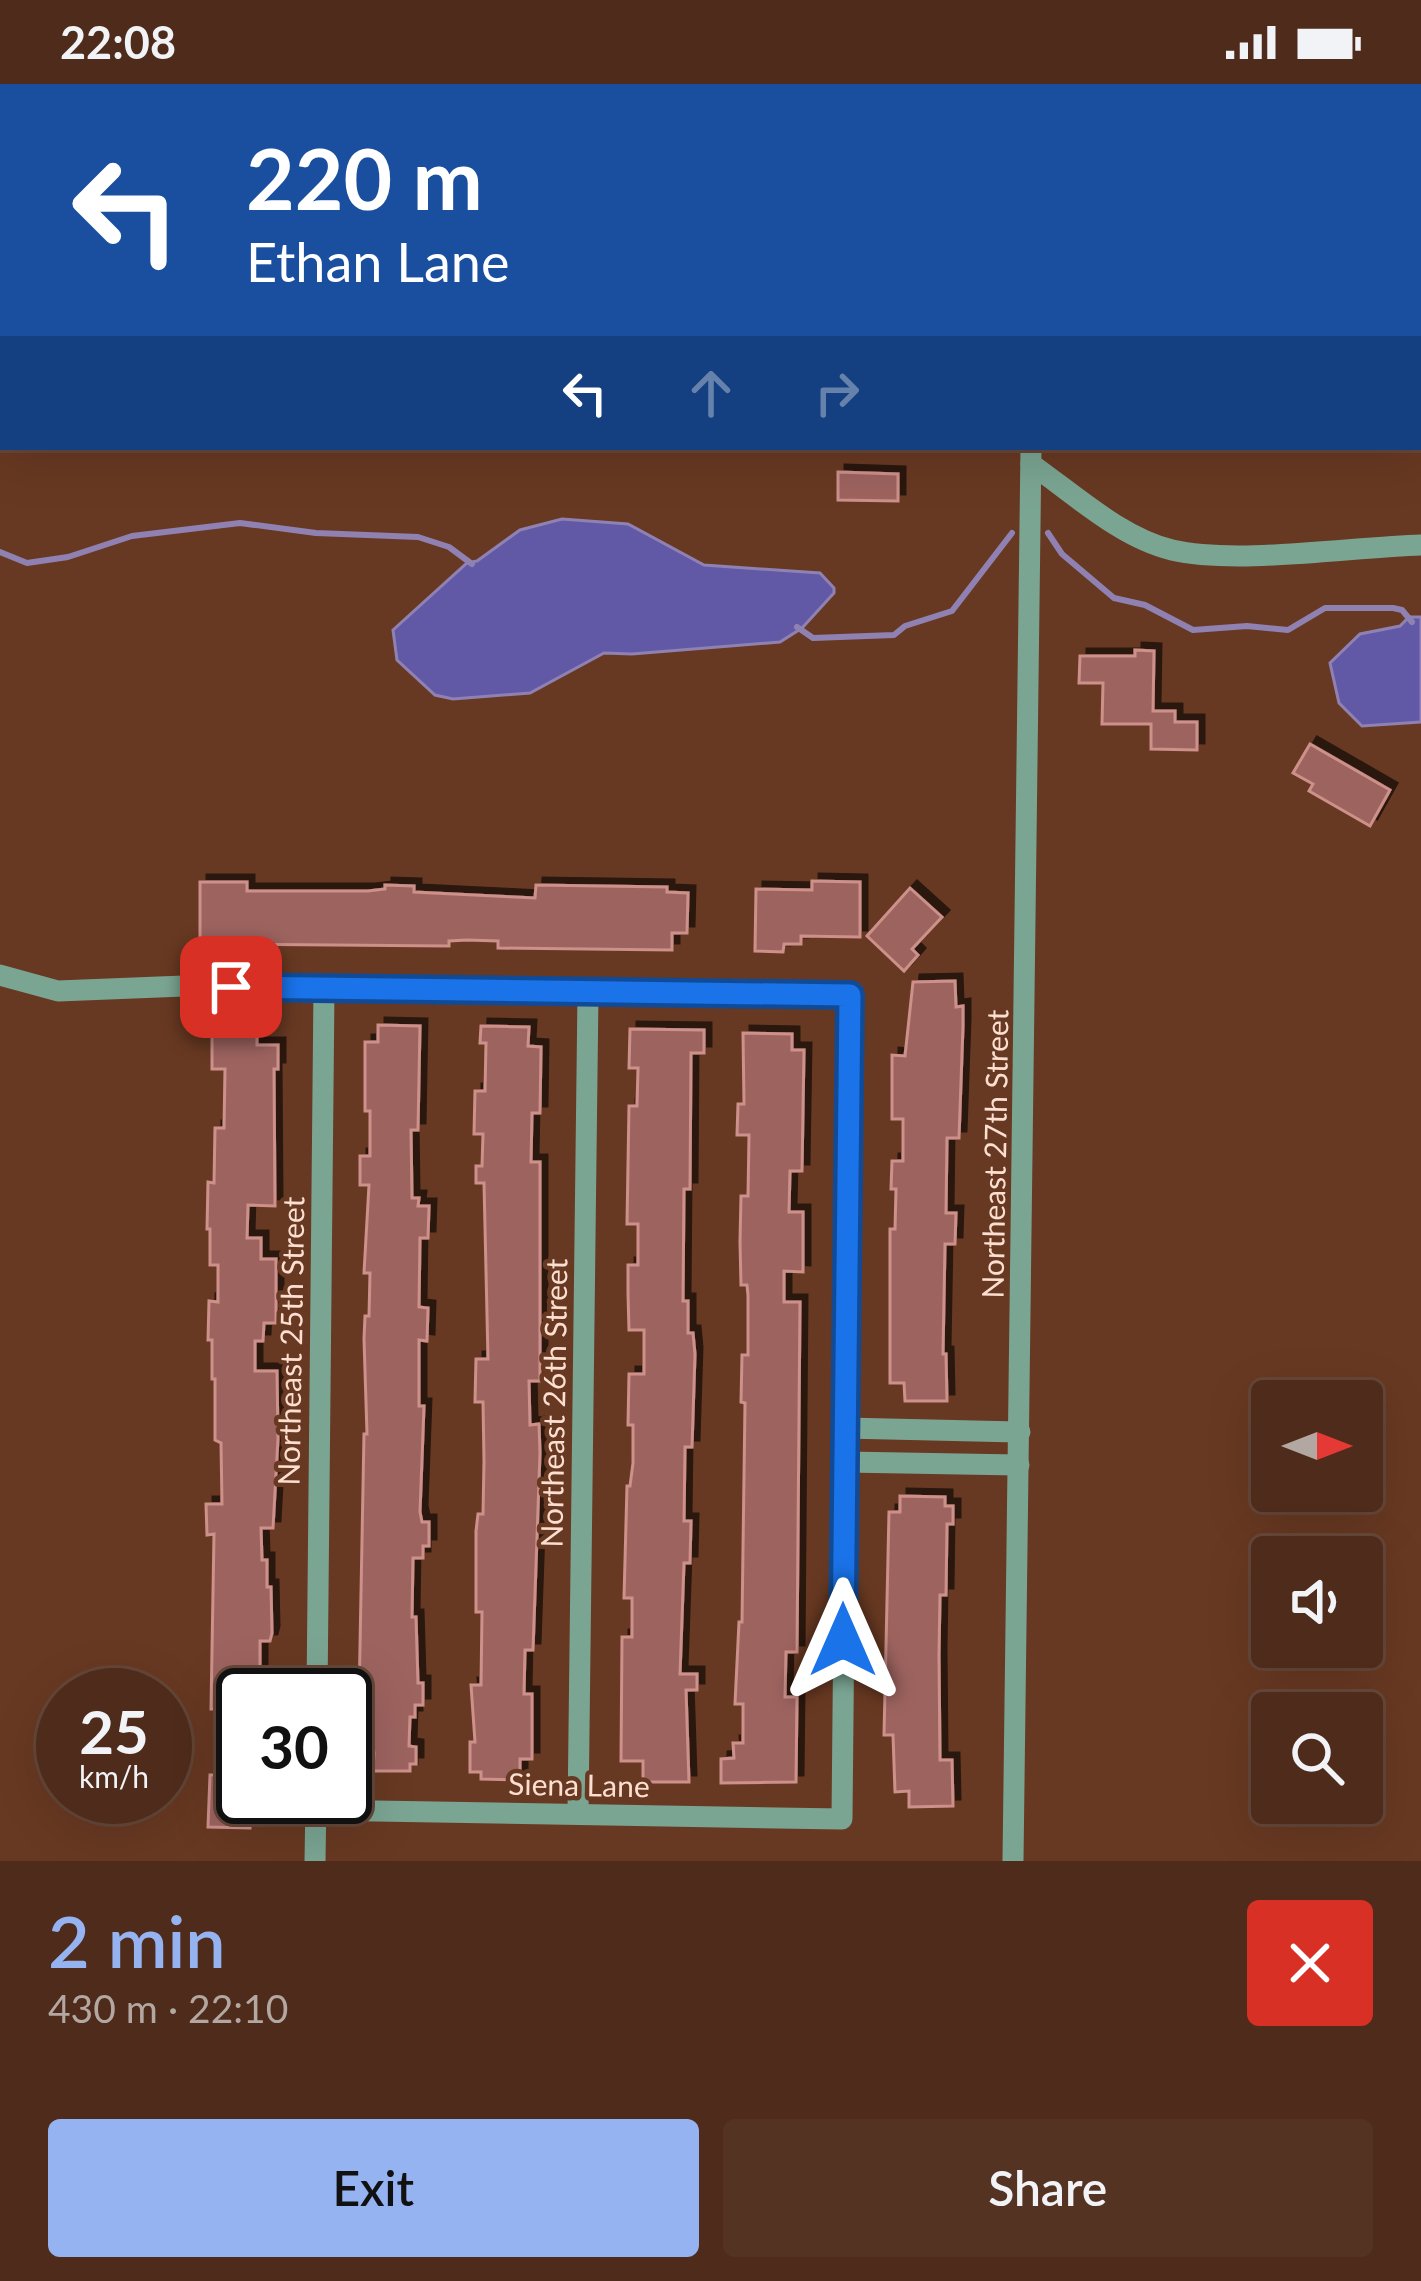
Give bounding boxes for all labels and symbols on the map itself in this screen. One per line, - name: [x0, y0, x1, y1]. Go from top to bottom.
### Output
- pin: [180, 936, 282, 1038]
- street label: Northeast 27th Street: [973, 1009, 1015, 1299]
- street label: Northeast 25th Street: [269, 1196, 311, 1486]
- street label: Northeast 26th Street: [532, 1258, 574, 1548]
- north arrow: [1251, 1380, 1383, 1512]
- position arrow: [780, 1577, 906, 1703]
- speed limit sign: 30: [216, 1668, 372, 1824]
- street label: Siena Lane: [508, 1765, 650, 1803]

